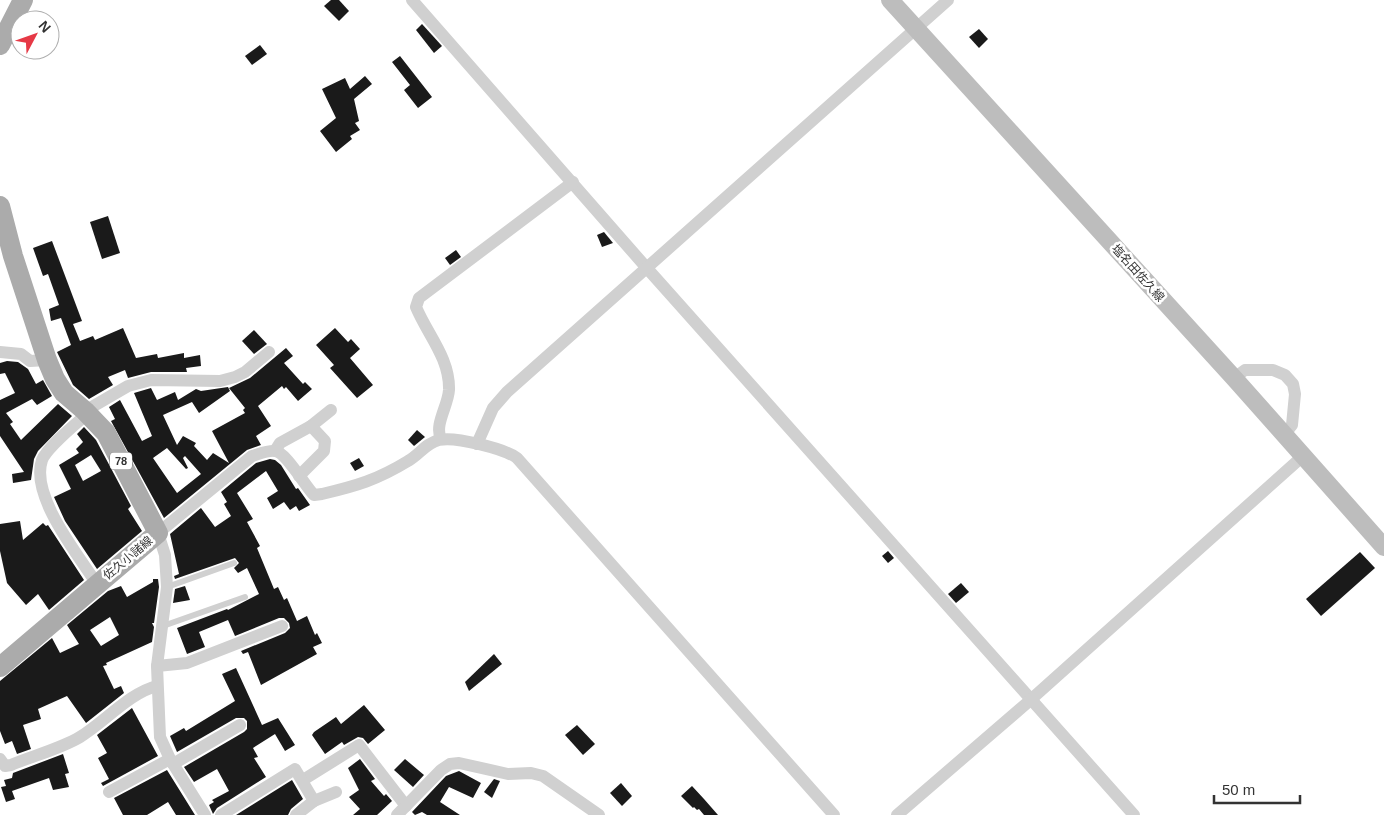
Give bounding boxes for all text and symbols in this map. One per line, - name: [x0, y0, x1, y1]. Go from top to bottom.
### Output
- north arrow: [10, 10, 60, 60]
- text: N: [35, 17, 54, 36]
- street label: 塩名田佐久線: [1109, 242, 1167, 304]
- road number: 78: [110, 452, 132, 470]
- street label: 佐久小諸線: [101, 533, 155, 583]
- scale bar: [1214, 772, 1300, 804]
- text: 50 m: [1222, 781, 1255, 798]

